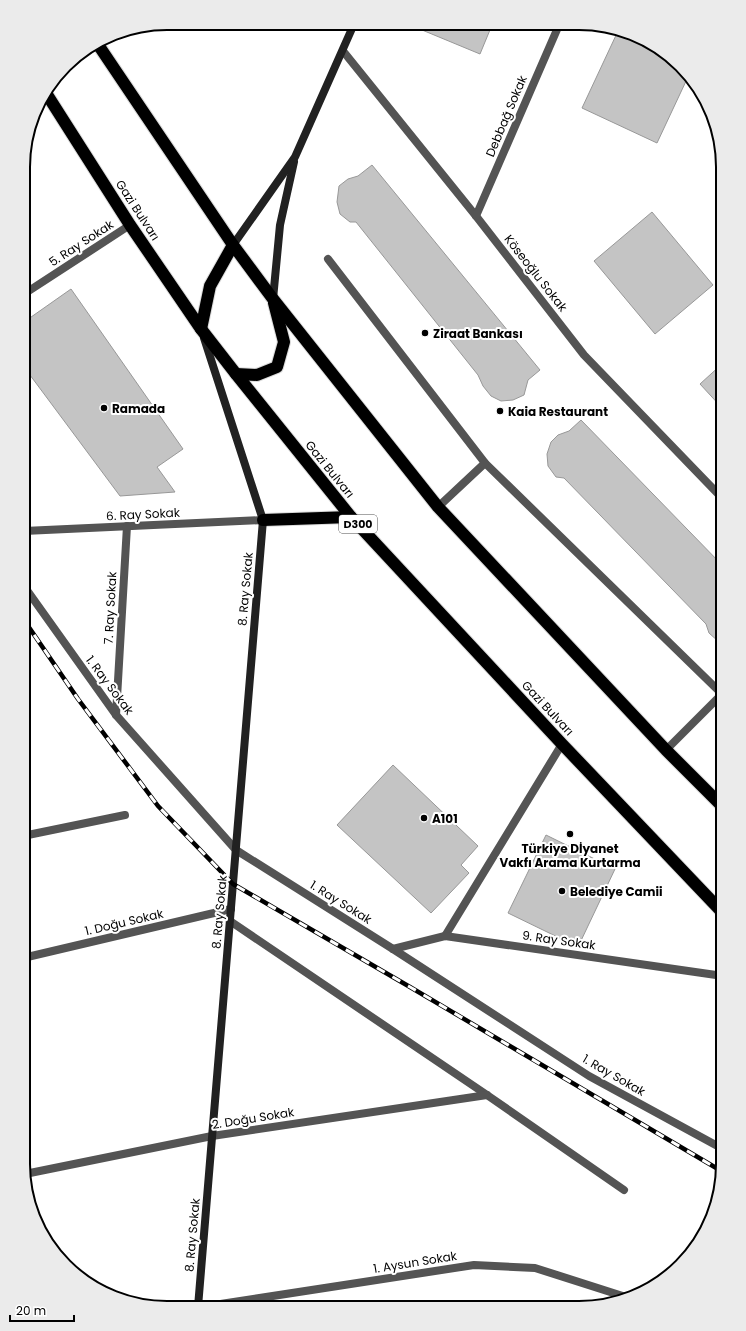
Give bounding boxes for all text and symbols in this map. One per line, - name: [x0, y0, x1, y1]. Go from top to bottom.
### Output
- street label: Debbağ Sokak: [481, 72, 531, 159]
- street label: Gazi Bulvarı: [112, 176, 164, 244]
- street label: 5. Ray Sokak: [45, 215, 117, 270]
- street label: Köseoğlu Sokak: [501, 231, 572, 316]
- place label: Ziraat Bankası: [433, 325, 523, 342]
- marker: Ziraat Bankası: [420, 328, 430, 338]
- place label: Ramada: [112, 400, 165, 417]
- marker: Ramada: [99, 403, 109, 413]
- place label: Kaia Restaurant: [508, 403, 608, 420]
- marker: Kaia Restaurant: [495, 406, 505, 416]
- street label: Gazi Bulvarı: [302, 437, 358, 501]
- street label: 6. Ray Sokak: [106, 504, 181, 524]
- road number: D300: [339, 515, 377, 533]
- street label: 8. Ray Sokak: [233, 551, 257, 627]
- street label: 7. Ray Sokak: [100, 570, 120, 645]
- street label: 1. Ray Sokak: [82, 652, 138, 719]
- street label: Gazi Bulvarı: [518, 677, 578, 739]
- place label: A101: [432, 810, 458, 827]
- marker: A101: [419, 813, 429, 823]
- marker: Türkiye Dİyanet Vakfı Arama Kurtarma: [565, 829, 575, 839]
- place label: Türkiye Dİyanet Vakfı Arama Kurtarma: [499, 840, 641, 871]
- street label: 8. Ray Sokak: [207, 874, 231, 950]
- street label: 1. Ray Sokak: [307, 876, 376, 928]
- place label: Belediye Camii: [570, 883, 663, 900]
- marker: Belediye Camii: [557, 886, 567, 896]
- street label: 1. Doğu Sokak: [83, 905, 166, 939]
- street label: 9. Ray Sokak: [521, 926, 598, 954]
- street label: 1. Ray Sokak: [579, 1050, 649, 1100]
- street label: 2. Doğu Sokak: [211, 1103, 296, 1133]
- street label: 8. Ray Sokak: [180, 1197, 204, 1273]
- street label: 1. Aysun Sokak: [372, 1247, 459, 1277]
- scale bar: [10, 1297, 74, 1323]
- text: 20 m: [16, 1302, 46, 1319]

